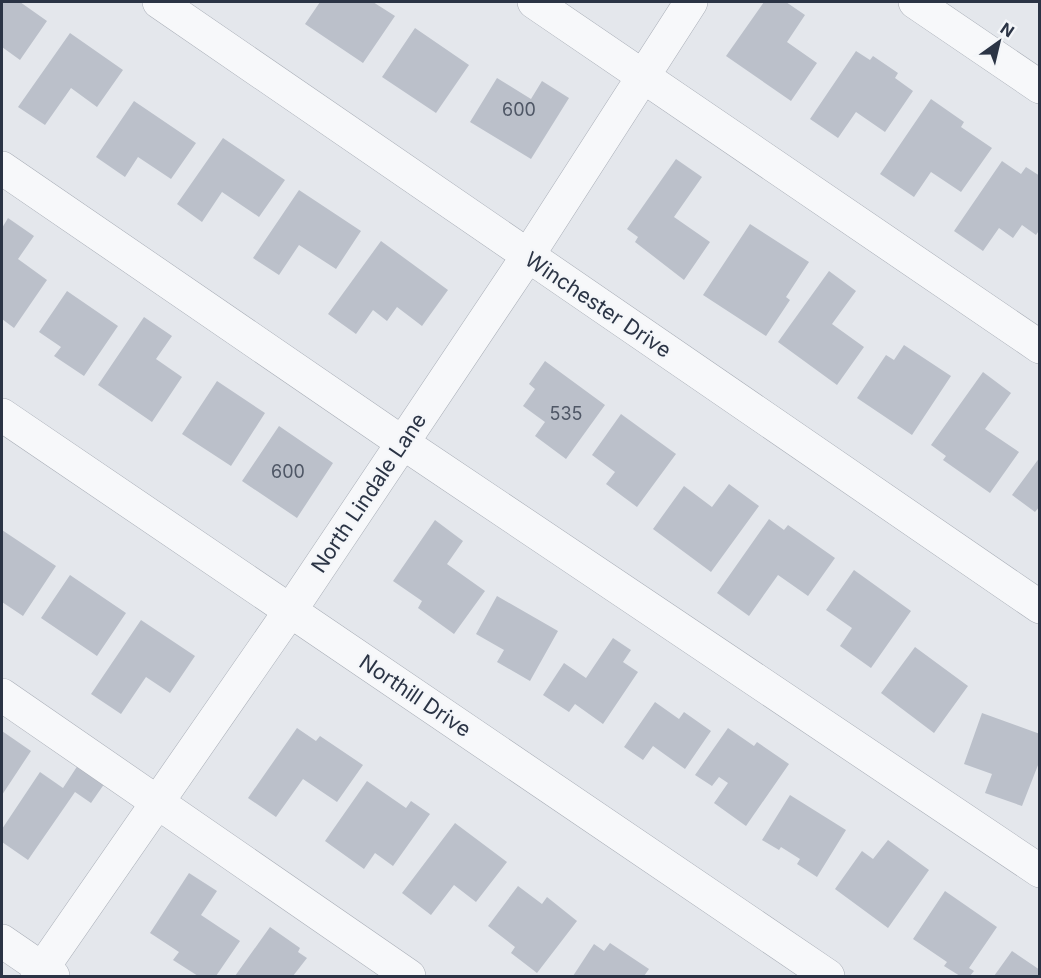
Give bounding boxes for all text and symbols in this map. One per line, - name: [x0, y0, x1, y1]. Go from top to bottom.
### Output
- north arrow: [969, 12, 1029, 72]
- text: N: [997, 18, 1018, 41]
- house number: 600: [502, 99, 536, 120]
- street label: Winchester Drive: [521, 246, 676, 363]
- house number: 535: [549, 403, 583, 424]
- street label: North Lindale Lane: [306, 408, 431, 577]
- house number: 600: [271, 461, 305, 482]
- street label: Northill Drive: [355, 649, 476, 742]

